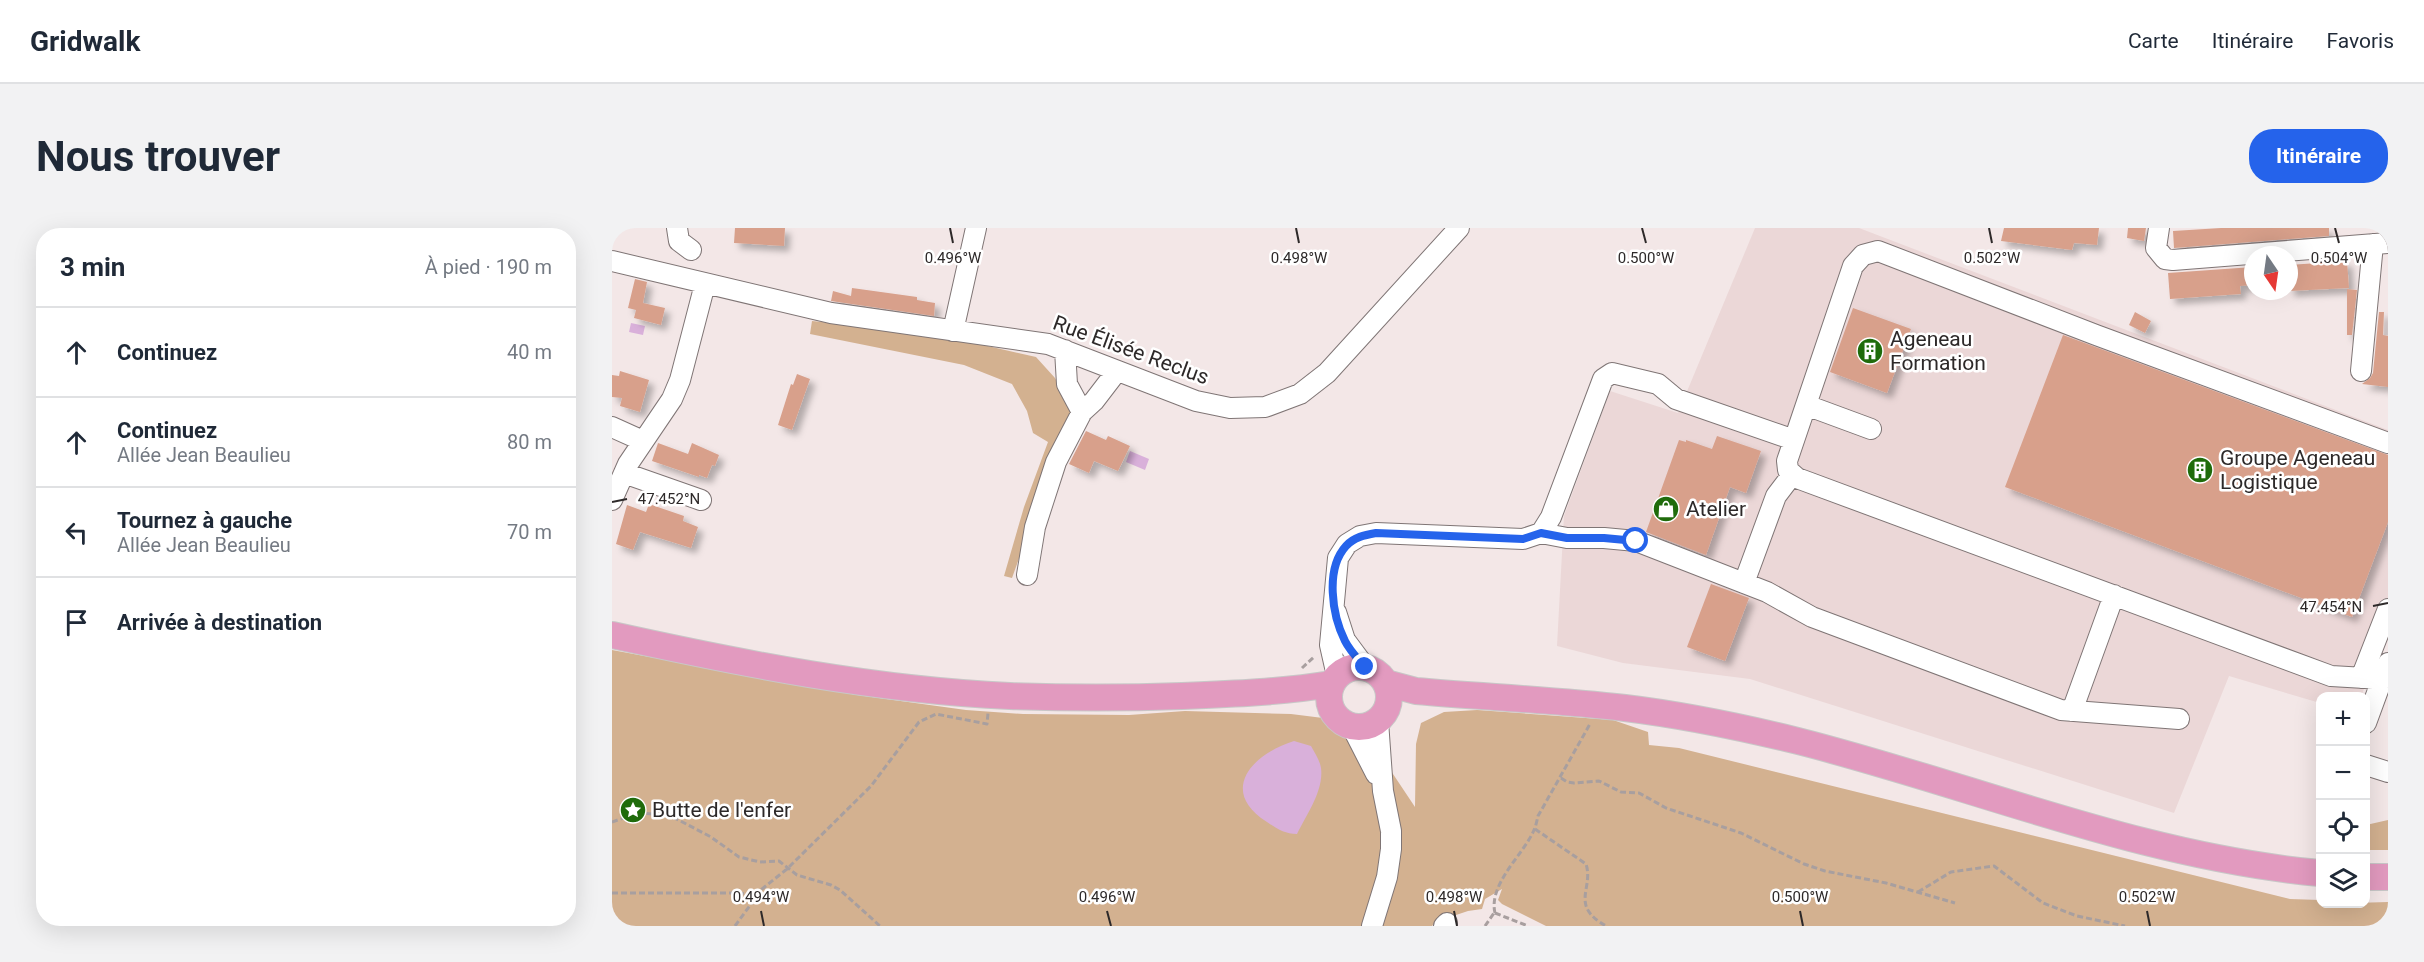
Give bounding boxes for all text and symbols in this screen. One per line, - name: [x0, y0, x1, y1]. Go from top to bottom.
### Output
- text: Gridwalk: [30, 25, 140, 58]
- text: Carte: [2128, 29, 2179, 53]
- text: Itinéraire: [2212, 29, 2293, 53]
- text: Favoris: [2326, 29, 2394, 53]
- button: Itinéraire: [2249, 129, 2388, 183]
- text: Nous trouver: [36, 132, 280, 181]
- north arrow: [2244, 246, 2298, 300]
- text: 0.496°W: [925, 249, 981, 267]
- text: 0.498°W: [1271, 249, 1327, 267]
- text: 0.500°W: [1618, 249, 1674, 267]
- text: 0.502°W: [1964, 249, 2020, 267]
- text: 0.504°W: [2311, 249, 2367, 267]
- text: 3 min: [60, 252, 125, 282]
- text: À pied · 190 m: [425, 255, 552, 279]
- street label: Rue Élisée Reclus: [1050, 311, 1212, 389]
- place label: Ageneau Formation: [1890, 327, 1986, 375]
- icon: ahead: [60, 336, 93, 369]
- building icon: Ageneau Formation: [1855, 336, 1885, 366]
- text: Continuez: [117, 340, 217, 365]
- text: 40 m: [507, 340, 552, 364]
- text: Continuez: [117, 418, 217, 443]
- icon: ahead: [60, 426, 93, 459]
- text: 80 m: [507, 430, 552, 454]
- text: Allée Jean Beaulieu: [117, 443, 291, 467]
- place label: Groupe Ageneau Logistique: [2220, 446, 2375, 494]
- building icon: Groupe Ageneau Logistique: [2185, 455, 2215, 485]
- text: 47.452°N: [638, 490, 700, 508]
- shop icon: Atelier: [1651, 494, 1681, 524]
- place label: Atelier: [1686, 497, 1746, 521]
- text: Tournez à gauche: [117, 508, 292, 533]
- icon: left: [60, 516, 93, 549]
- text: 70 m: [507, 520, 552, 544]
- route start: [1622, 527, 1648, 553]
- text: Allée Jean Beaulieu: [117, 533, 291, 557]
- text: 47.454°N: [2300, 598, 2362, 616]
- icon: arrive: [60, 606, 93, 639]
- text: Arrivée à destination: [117, 610, 322, 635]
- route end: [1351, 653, 1377, 679]
- map controls: [2316, 692, 2370, 908]
- button: +: [2316, 692, 2370, 746]
- button: −: [2316, 746, 2370, 800]
- place icon: Butte de l'enfer: [618, 795, 648, 825]
- place label: Butte de l'enfer: [652, 798, 791, 822]
- button: locate: [2316, 800, 2370, 854]
- button: layers: [2316, 854, 2370, 908]
- text: 0.494°W: [733, 888, 789, 906]
- text: 0.496°W: [1079, 888, 1135, 906]
- text: 0.498°W: [1426, 888, 1482, 906]
- text: 0.500°W: [1772, 888, 1828, 906]
- text: 0.502°W: [2119, 888, 2175, 906]

